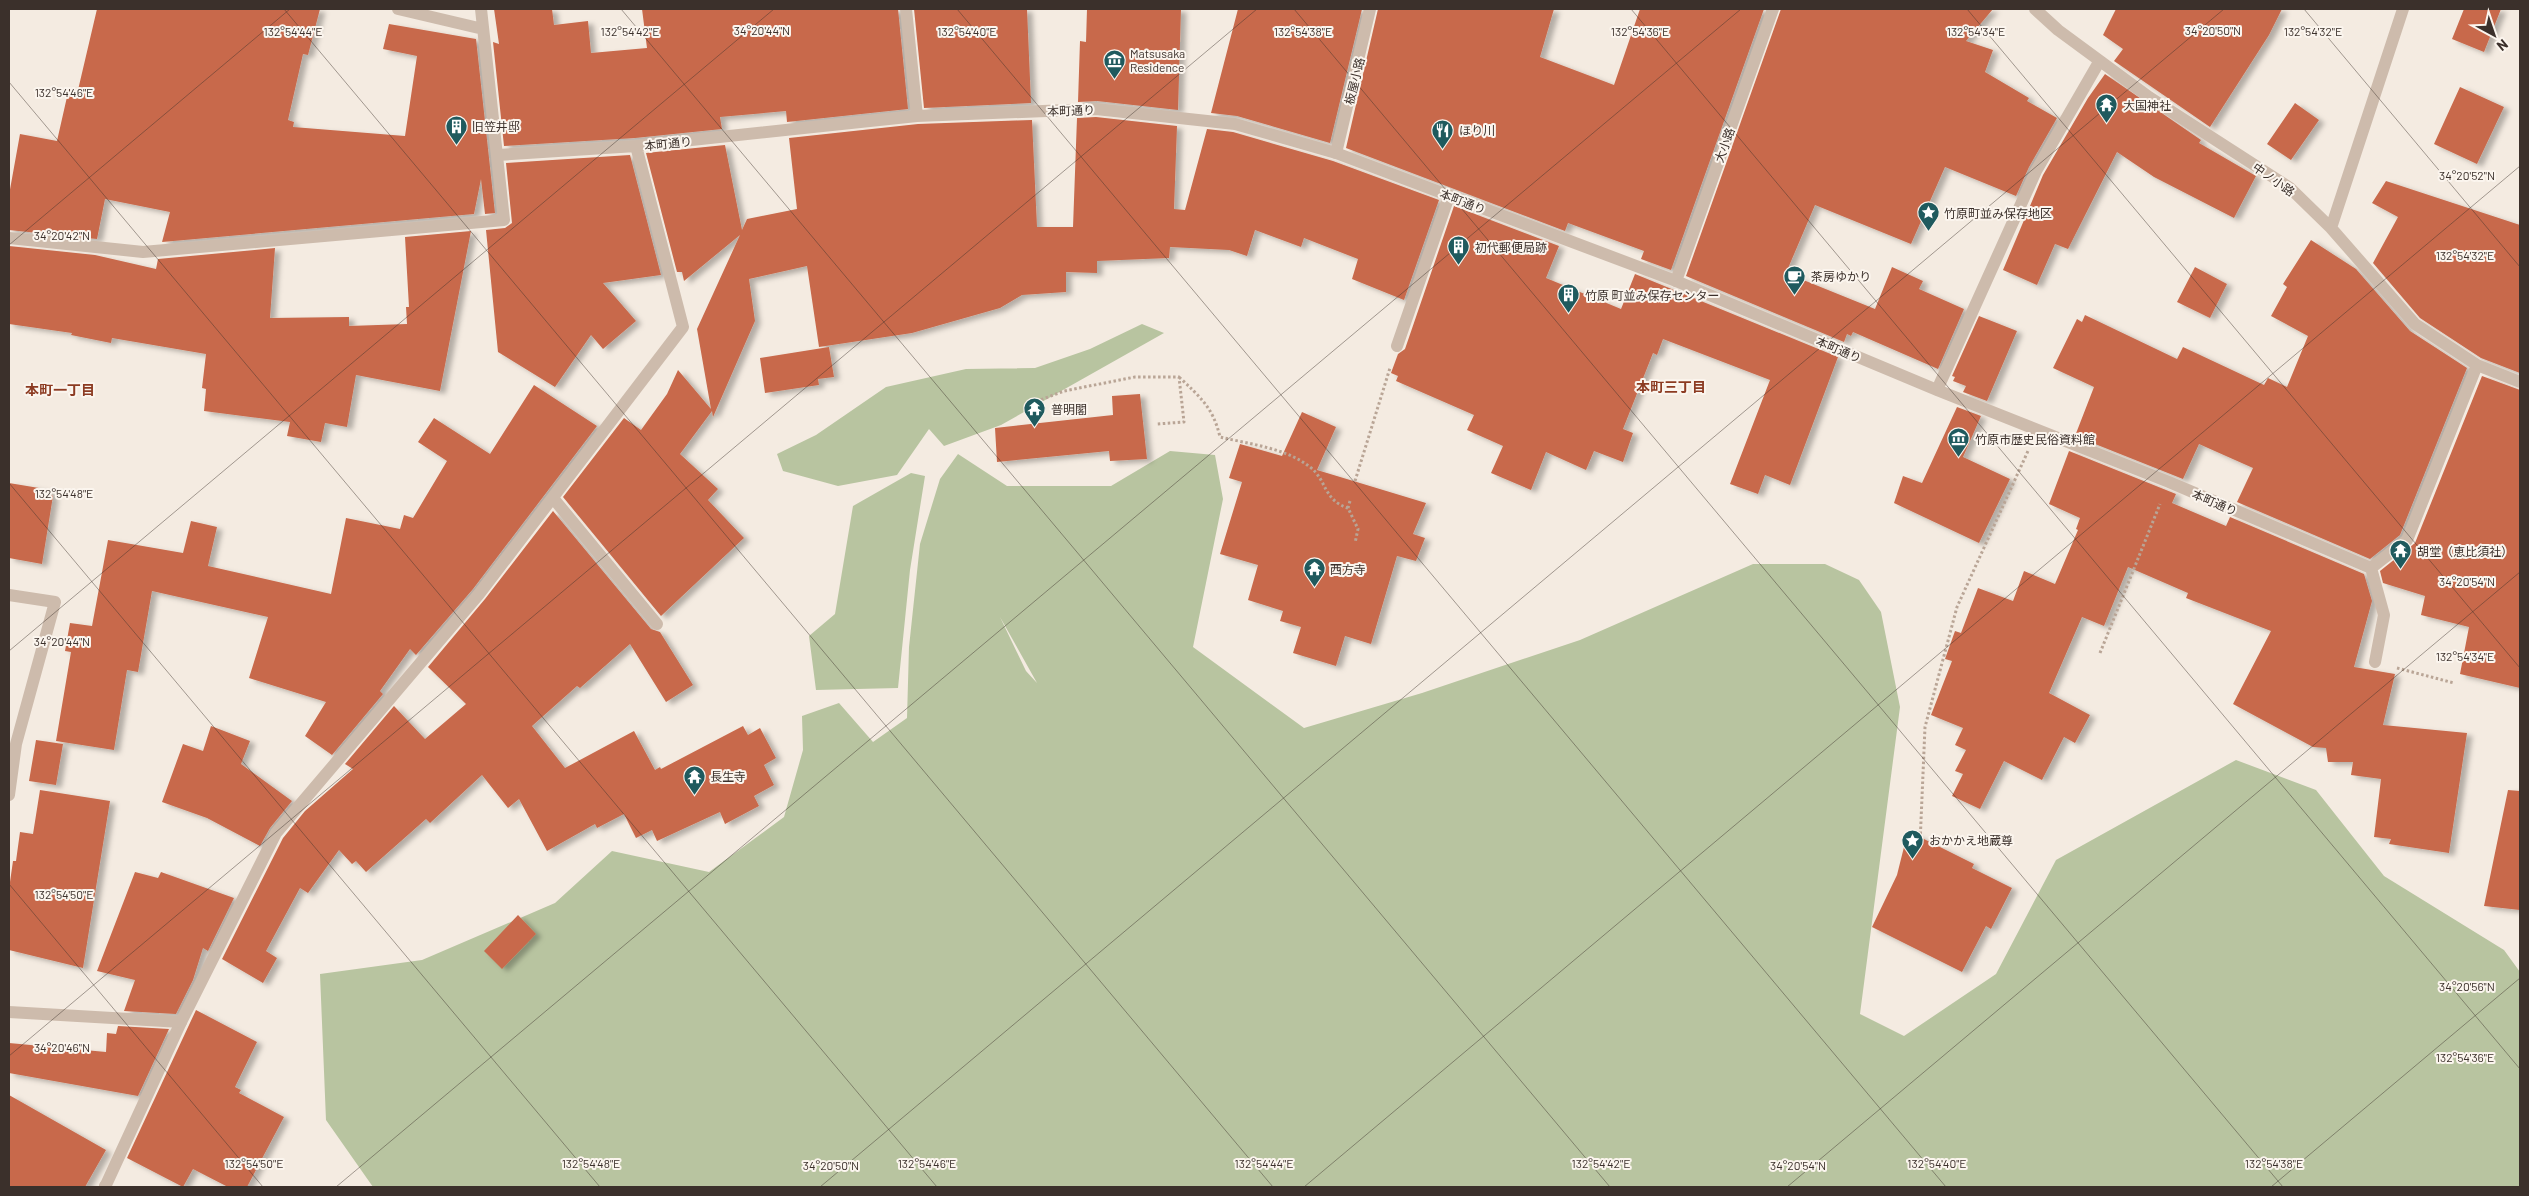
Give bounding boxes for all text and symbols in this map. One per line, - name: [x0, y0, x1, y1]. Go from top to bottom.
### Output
- north arrow: [2469, 10, 2519, 60]
- text: 34°20'44"N: [734, 23, 790, 37]
- text: 34°20'50"N: [2185, 23, 2241, 37]
- text: 132°54'44"E: [264, 24, 322, 38]
- text: 132°54'42"E: [601, 24, 659, 38]
- text: 132°54'40"E: [937, 24, 997, 38]
- text: 132°54'38"E: [1274, 24, 1332, 38]
- text: 132°54'36"E: [1611, 24, 1669, 38]
- text: 132°54'34"E: [1947, 24, 2005, 38]
- text: 132°54'32"E: [2284, 24, 2342, 38]
- text: N: [2494, 36, 2512, 55]
- place label: Matsusaka Residence: [1130, 46, 1185, 74]
- museum icon: Matsusaka Residence: [1102, 48, 1126, 79]
- street label: 板屋小路: [1341, 56, 1367, 106]
- text: 132°54'46"E: [35, 85, 93, 99]
- temple icon: 大国神社: [2095, 93, 2119, 124]
- place label: 大国神社: [2123, 98, 2171, 112]
- street label: 本町通り: [1047, 102, 1095, 118]
- building icon: 旧笠井邸: [444, 114, 468, 145]
- restaurant icon: ほり川: [1431, 118, 1455, 149]
- place label: 旧笠井邸: [472, 119, 520, 133]
- place label: ほり川: [1459, 123, 1495, 137]
- street label: 大小路: [1711, 126, 1737, 164]
- street label: 本町通り: [643, 134, 693, 152]
- street label: 中ノ小路: [2250, 159, 2298, 199]
- text: 34°20'52"N: [2439, 168, 2495, 182]
- street label: 本町通り: [1438, 186, 1488, 216]
- place icon: 竹原町並み保存地区: [1916, 201, 1940, 232]
- place label: 竹原町並み保存地区: [1944, 206, 2052, 220]
- text: 34°20'42"N: [34, 228, 90, 242]
- building icon: 初代郵便局跡: [1447, 235, 1471, 266]
- place label: 初代郵便局跡: [1475, 240, 1547, 254]
- text: 132°54'32"E: [2436, 248, 2494, 262]
- cafe icon: 茶房ゆかり: [1783, 264, 1807, 295]
- place label: 茶房ゆかり: [1811, 269, 1871, 283]
- building icon: 竹原 町並み保存センター: [1557, 283, 1581, 314]
- place label: 竹原 町並み保存センター: [1585, 288, 1719, 302]
- street label: 本町通り: [1814, 333, 1864, 365]
- district label: 本町三丁目: [1636, 378, 1706, 395]
- district label: 本町一丁目: [25, 381, 95, 398]
- temple icon: 普明閣: [1023, 397, 1047, 428]
- place label: 普明閣: [1051, 402, 1087, 416]
- museum icon: 竹原市歴史民俗資料館: [1947, 427, 1971, 458]
- place label: 竹原市歴史民俗資料館: [1975, 432, 2095, 446]
- text: 132°54'48"E: [35, 486, 93, 500]
- street label: 本町通り: [2190, 486, 2240, 518]
- temple icon: 胡堂（恵比須社）: [2389, 539, 2413, 570]
- place label: 胡堂（恵比須社）: [2417, 544, 2513, 558]
- temple icon: 西方寺: [1302, 557, 1326, 588]
- place label: 西方寺: [1330, 562, 1366, 576]
- text: 34°20'54"N: [2439, 574, 2495, 588]
- text: 34°20'44"N: [34, 634, 90, 648]
- text: 132°54'34"E: [2436, 649, 2494, 663]
- temple icon: 長生寺: [682, 764, 706, 795]
- place label: 長生寺: [710, 769, 746, 783]
- place icon: おかかえ地蔵尊: [1901, 828, 1925, 859]
- place label: おかかえ地蔵尊: [1929, 833, 2013, 847]
- text: 132°54'50"E: [35, 887, 93, 901]
- text: 34°20'56"N: [2439, 979, 2495, 993]
- text: 34°20'46"N: [34, 1040, 90, 1054]
- text: 132°54'36"E: [2436, 1050, 2494, 1064]
- text: 132°54'50"E: [225, 1156, 283, 1170]
- text: 132°54'48"E: [562, 1156, 620, 1170]
- text: 132°54'46"E: [898, 1156, 956, 1170]
- text: 132°54'44"E: [1235, 1156, 1293, 1170]
- text: 132°54'42"E: [1572, 1156, 1630, 1170]
- text: 132°54'40"E: [1907, 1156, 1967, 1170]
- text: 132°54'38"E: [2245, 1156, 2303, 1170]
- text: 34°20'50"N: [803, 1158, 859, 1172]
- text: 34°20'54"N: [1770, 1158, 1826, 1172]

